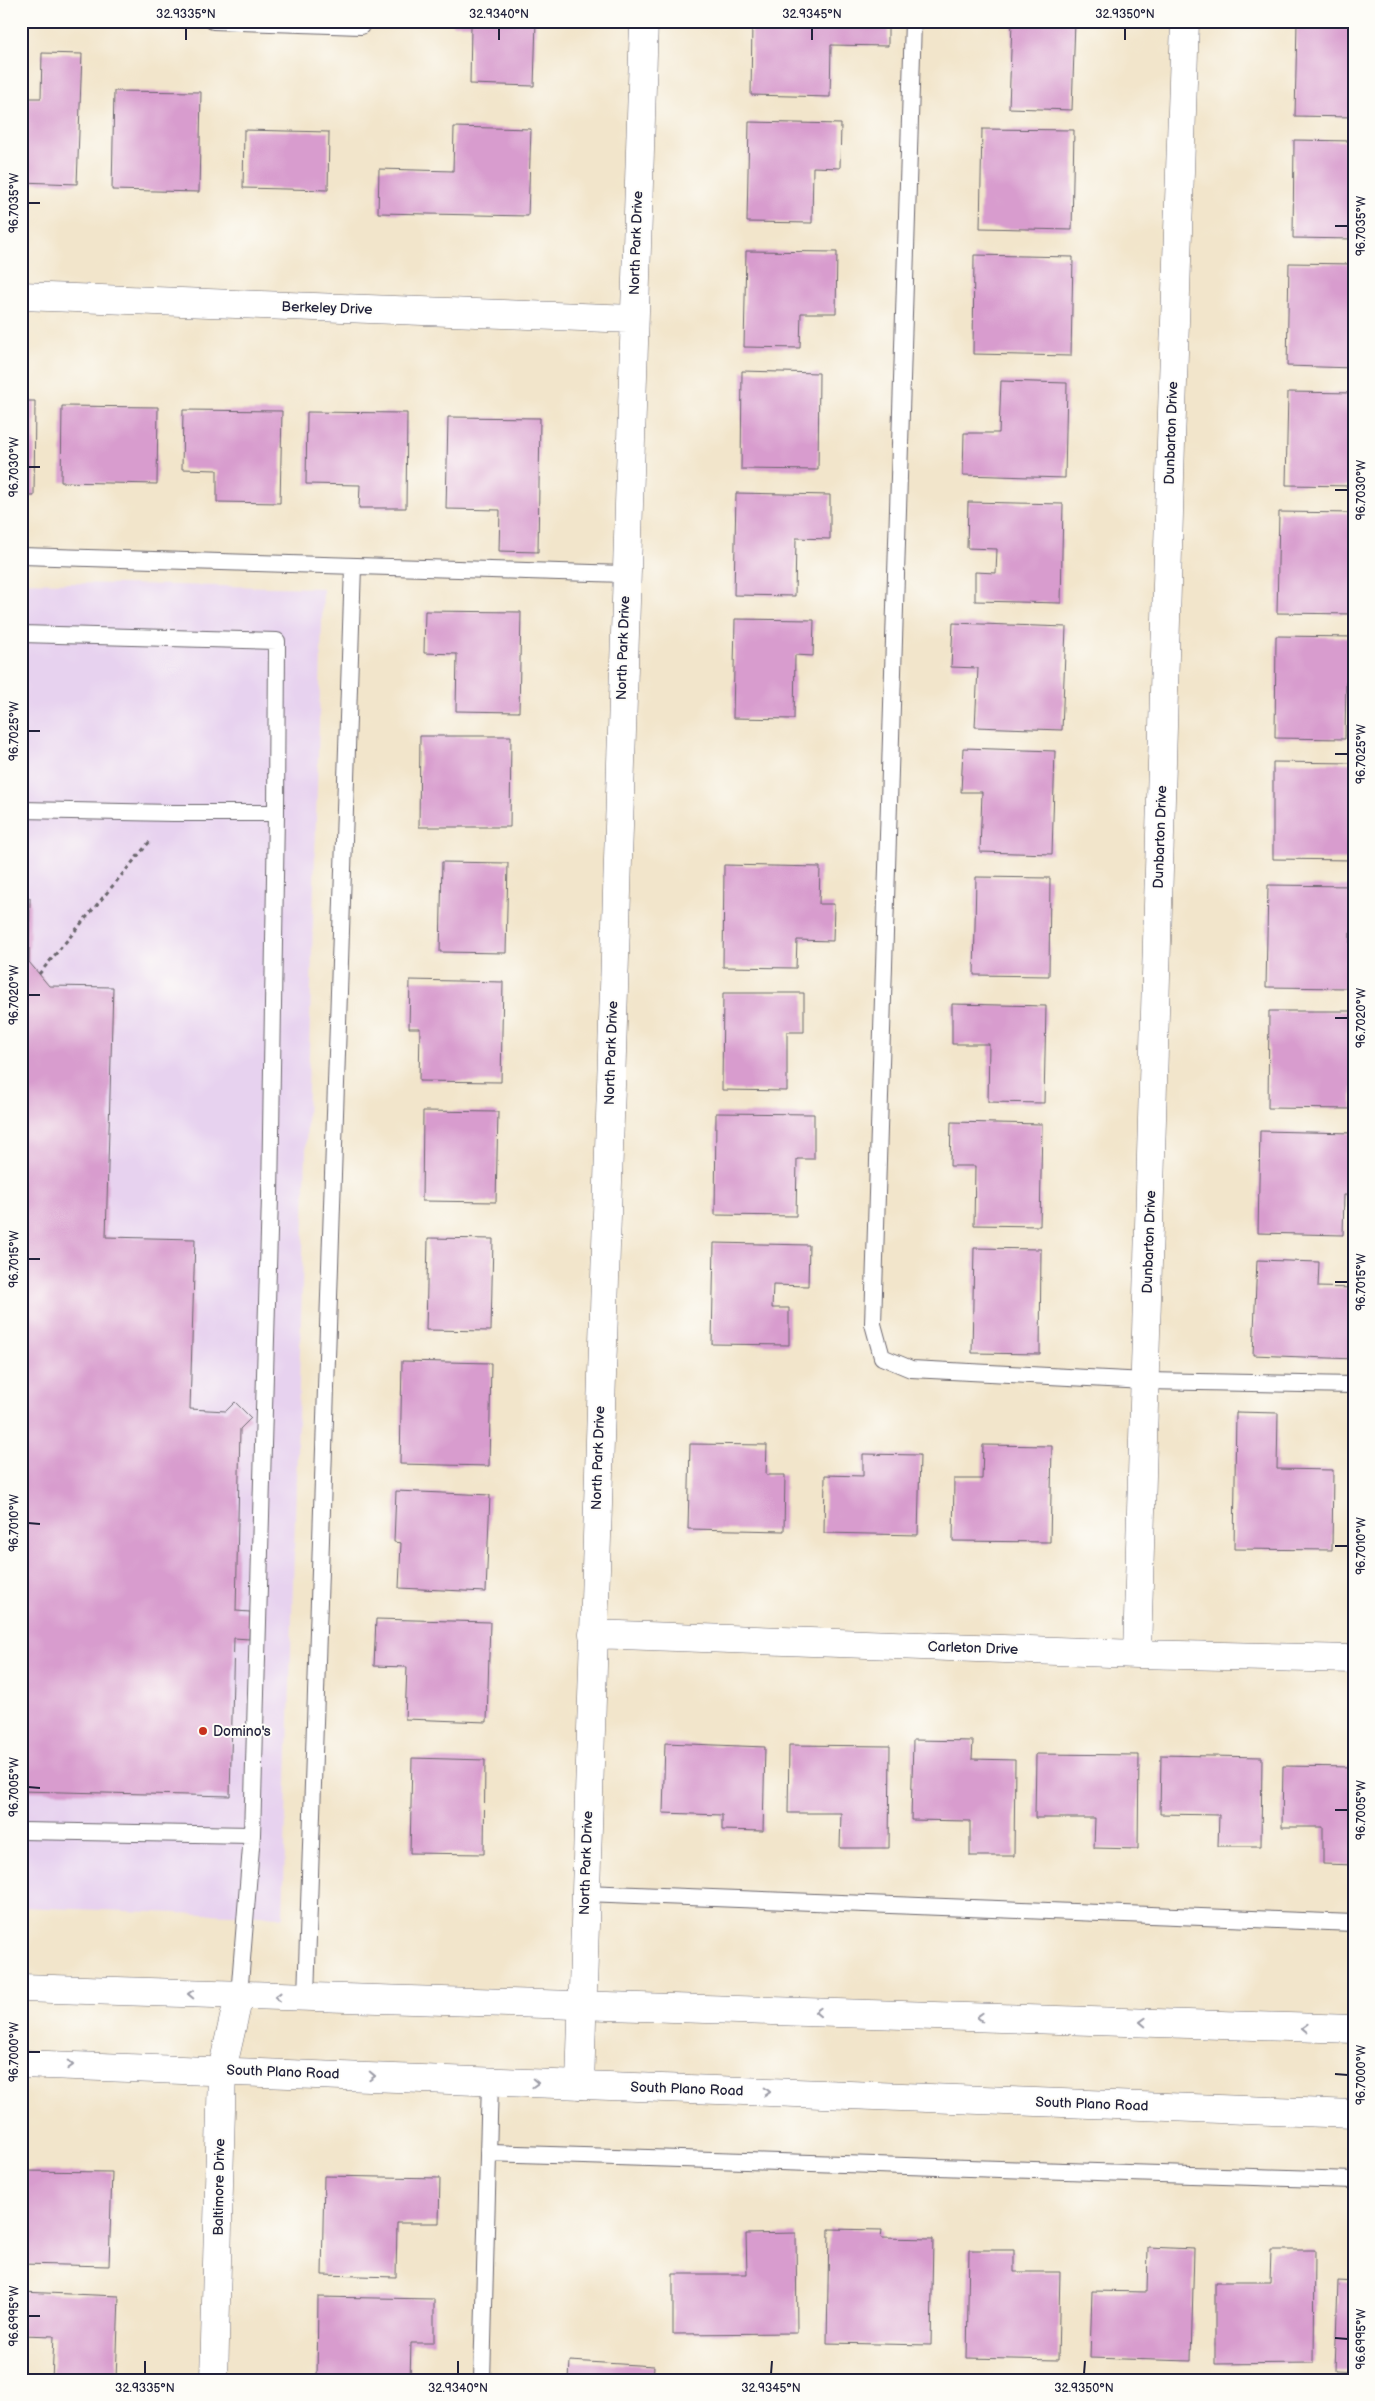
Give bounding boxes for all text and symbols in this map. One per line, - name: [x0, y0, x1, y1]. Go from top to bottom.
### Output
- text: 32.9335°N: [156, 7, 216, 22]
- text: 32.9340°N: [469, 7, 529, 22]
- text: 32.9345°N: [782, 7, 842, 22]
- text: 32.9350°N: [1095, 7, 1155, 22]
- text: 96.7035°W: [7, 173, 22, 233]
- street label: North Park Drive: [626, 191, 646, 295]
- text: 96.7035°W: [1354, 196, 1369, 256]
- street label: Berkeley Drive: [281, 298, 373, 318]
- street label: Dunbarton Drive: [1161, 381, 1181, 485]
- text: 96.7030°W: [7, 437, 22, 497]
- text: 96.7030°W: [1354, 460, 1369, 520]
- street label: North Park Drive: [613, 596, 633, 700]
- text: 96.7025°W: [7, 701, 22, 761]
- text: 96.7025°W: [1354, 724, 1369, 784]
- street label: Dunbarton Drive: [1150, 785, 1170, 889]
- text: 96.7020°W: [7, 965, 22, 1025]
- text: 96.7020°W: [1354, 988, 1369, 1048]
- street label: North Park Drive: [601, 1001, 621, 1105]
- street label: Dunbarton Drive: [1139, 1190, 1159, 1294]
- text: 96.7015°W: [7, 1230, 22, 1288]
- text: 96.7015°W: [1354, 1253, 1369, 1311]
- street label: North Park Drive: [588, 1406, 608, 1510]
- text: 96.7010°W: [7, 1494, 22, 1552]
- text: 96.7010°W: [1354, 1517, 1369, 1575]
- street label: Carleton Drive: [927, 1638, 1019, 1658]
- place label: Domino's: [213, 1723, 271, 1740]
- marker: Domino's: [197, 1725, 209, 1737]
- text: 96.7005°W: [7, 1757, 22, 1817]
- text: 96.7005°W: [1354, 1780, 1369, 1840]
- street label: North Park Drive: [576, 1811, 596, 1915]
- one-way arrow: [186, 1989, 194, 1999]
- one-way arrow: [273, 1991, 281, 2002]
- one-way arrow: [814, 2007, 822, 2017]
- one-way arrow: [976, 2012, 984, 2022]
- one-way arrow: [1138, 2017, 1146, 2028]
- text: 96.7000°W: [7, 2022, 22, 2082]
- one-way arrow: [1301, 2022, 1309, 2033]
- text: 96.7000°W: [1354, 2045, 1369, 2105]
- one-way arrow: [66, 2060, 74, 2070]
- street label: South Plano Road: [226, 2062, 340, 2082]
- one-way arrow: [369, 2071, 377, 2082]
- one-way arrow: [531, 2078, 539, 2088]
- street label: South Plano Road: [630, 2079, 744, 2099]
- one-way arrow: [764, 2087, 771, 2097]
- street label: South Plano Road: [1035, 2094, 1149, 2114]
- street label: Baltimore Drive: [210, 2138, 228, 2236]
- text: 96.6995°W: [7, 2285, 22, 2347]
- text: 96.6995°W: [1354, 2308, 1369, 2370]
- text: 32.9335°N: [115, 2381, 175, 2396]
- text: 32.9340°N: [428, 2381, 488, 2396]
- text: 32.9345°N: [741, 2381, 801, 2396]
- text: 32.9350°N: [1054, 2381, 1114, 2396]

